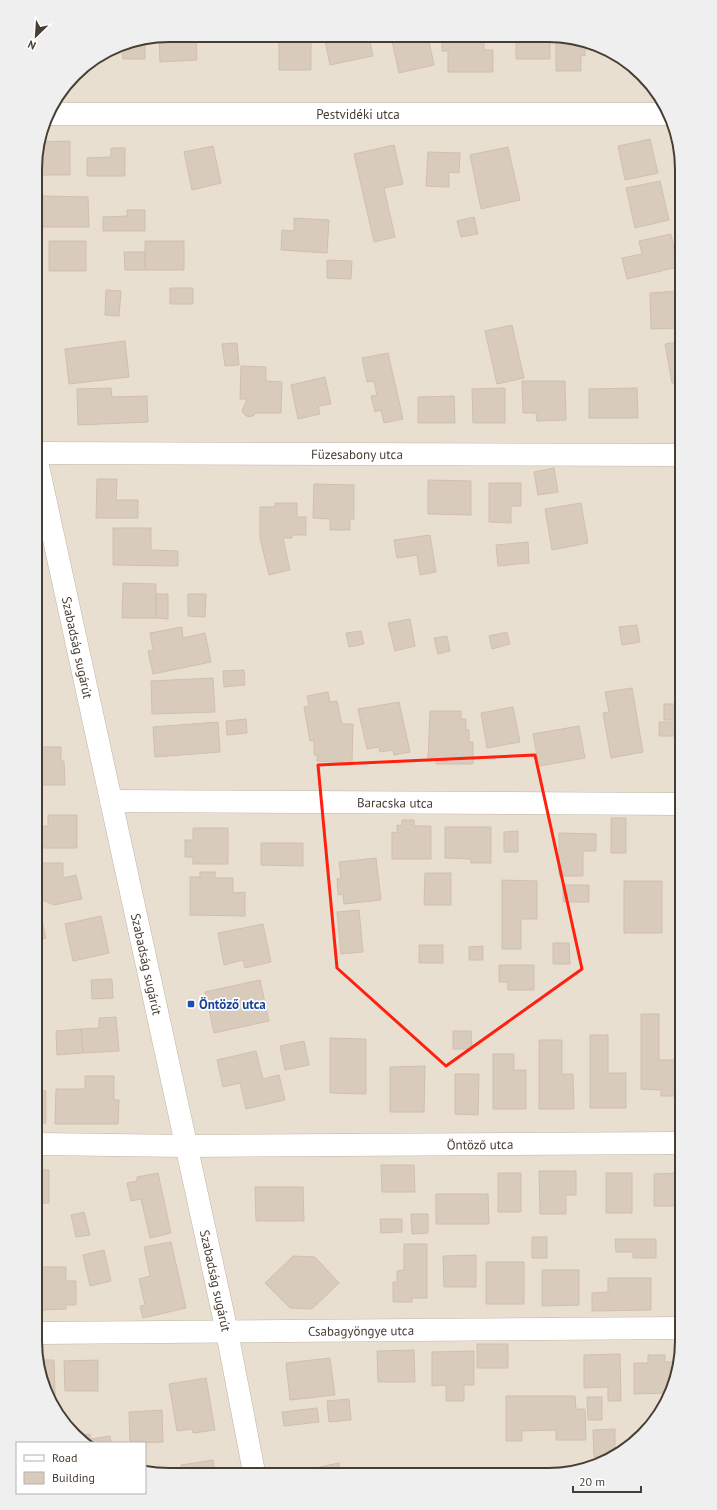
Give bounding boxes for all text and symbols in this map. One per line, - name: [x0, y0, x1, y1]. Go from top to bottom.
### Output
- north arrow: [16, 16, 56, 56]
- text: N: [26, 37, 38, 53]
- street label: Pestvidéki utca: [316, 106, 400, 123]
- street label: Füzesabony utca: [311, 445, 403, 463]
- street label: Szabadság sugárút: [58, 595, 97, 701]
- street label: Baracska utca: [357, 794, 433, 811]
- street label: Szabadság sugárút: [127, 912, 166, 1017]
- place label: Öntöző utca: [199, 996, 266, 1013]
- marker: Öntöző utca: [186, 999, 196, 1009]
- street label: Öntöző utca: [447, 1136, 513, 1153]
- street label: Szabadság sugárút: [196, 1228, 235, 1334]
- street label: Csabagyöngye utca: [308, 1322, 414, 1339]
- legend: [16, 1442, 146, 1494]
- text: Road: [52, 1450, 77, 1465]
- scale bar: [573, 1468, 641, 1494]
- text: Building: [52, 1470, 95, 1485]
- text: 20 m: [579, 1474, 605, 1489]

